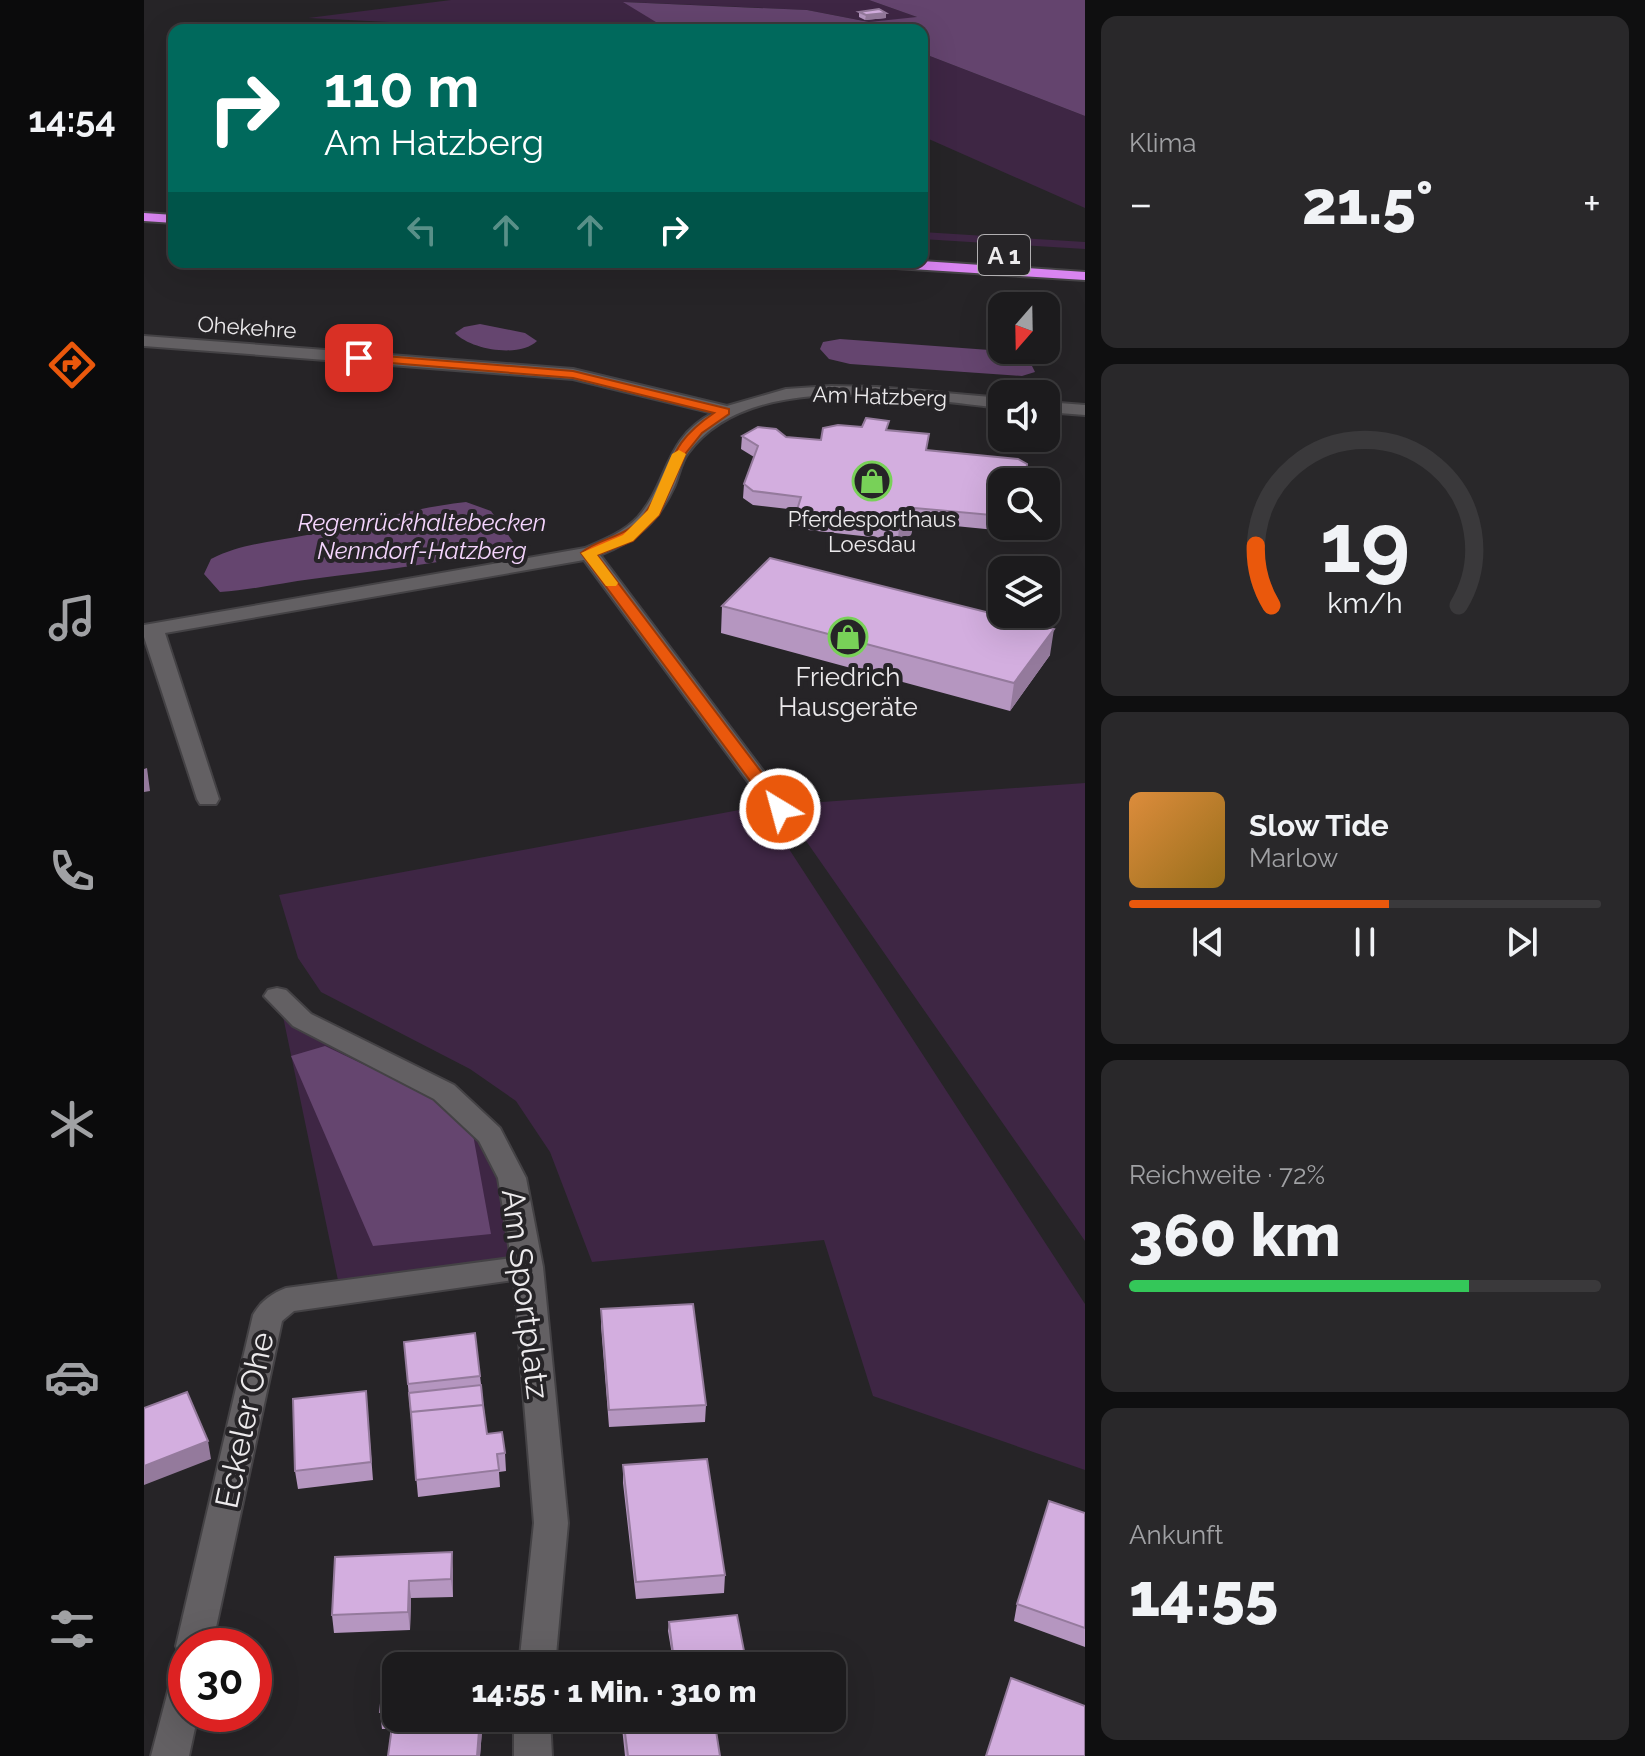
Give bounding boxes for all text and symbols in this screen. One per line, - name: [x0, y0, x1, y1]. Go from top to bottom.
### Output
- text: 110 m: [324, 54, 479, 120]
- icon: right: [192, 56, 296, 160]
- text: 14:54: [28, 98, 116, 140]
- text: Am Hatzberg: [324, 121, 544, 163]
- text: Klima: [1129, 128, 1197, 158]
- text: 21.5°: [1302, 168, 1433, 238]
- text: −: [1129, 178, 1153, 229]
- text: +: [1583, 178, 1601, 229]
- icon: left: [400, 208, 444, 252]
- icon: ahead: [484, 208, 528, 252]
- icon: ahead: [568, 208, 612, 252]
- icon: right: [652, 208, 696, 252]
- road number: A 1: [978, 235, 1030, 275]
- north arrow: [988, 292, 1060, 364]
- map controls: [988, 292, 1060, 628]
- street label: Ohekehre: [197, 311, 298, 343]
- pin: [325, 324, 393, 392]
- icon: arrive: [337, 336, 381, 380]
- icon: directions: [44, 337, 100, 393]
- button: sound: [988, 380, 1060, 452]
- street label: Am Hatzberg: [812, 381, 948, 411]
- shop icon: Pferdesporthaus Loesdau: [851, 460, 893, 502]
- button: search: [988, 468, 1060, 540]
- text: 19: [1320, 494, 1410, 591]
- place label: Pferdesporthaus Loesdau: [788, 506, 956, 557]
- water label: Regenrückhaltebecken Nenndorf-Hatzberg: [298, 508, 546, 565]
- button: layers: [988, 556, 1060, 628]
- text: km/h: [1327, 586, 1403, 620]
- icon: music: [44, 590, 100, 646]
- shop icon: Friedrich Hausgeräte: [827, 616, 869, 658]
- place label: Friedrich Hausgeräte: [778, 662, 918, 722]
- position arrow: [738, 767, 822, 851]
- text: Slow Tide: [1249, 808, 1389, 843]
- icon: phone: [44, 843, 100, 899]
- text: Marlow: [1249, 843, 1338, 873]
- icon: previous: [1186, 920, 1230, 964]
- icon: pause: [1343, 920, 1387, 964]
- icon: next: [1500, 920, 1544, 964]
- icon: climate: [44, 1096, 100, 1152]
- text: Reichweite · 72%: [1129, 1160, 1325, 1190]
- street label: Am Sportplatz: [495, 1187, 557, 1401]
- text: 360 km: [1129, 1200, 1341, 1270]
- street label: Eckeler Ohe: [207, 1329, 281, 1511]
- icon: car: [44, 1349, 100, 1405]
- text: Ankunft: [1129, 1520, 1223, 1550]
- text: 14:55: [1129, 1560, 1278, 1630]
- icon: filters: [44, 1601, 100, 1657]
- speed limit sign: 30: [168, 1628, 272, 1732]
- text: 14:55 · 1 Min. · 310 m: [472, 1674, 756, 1709]

